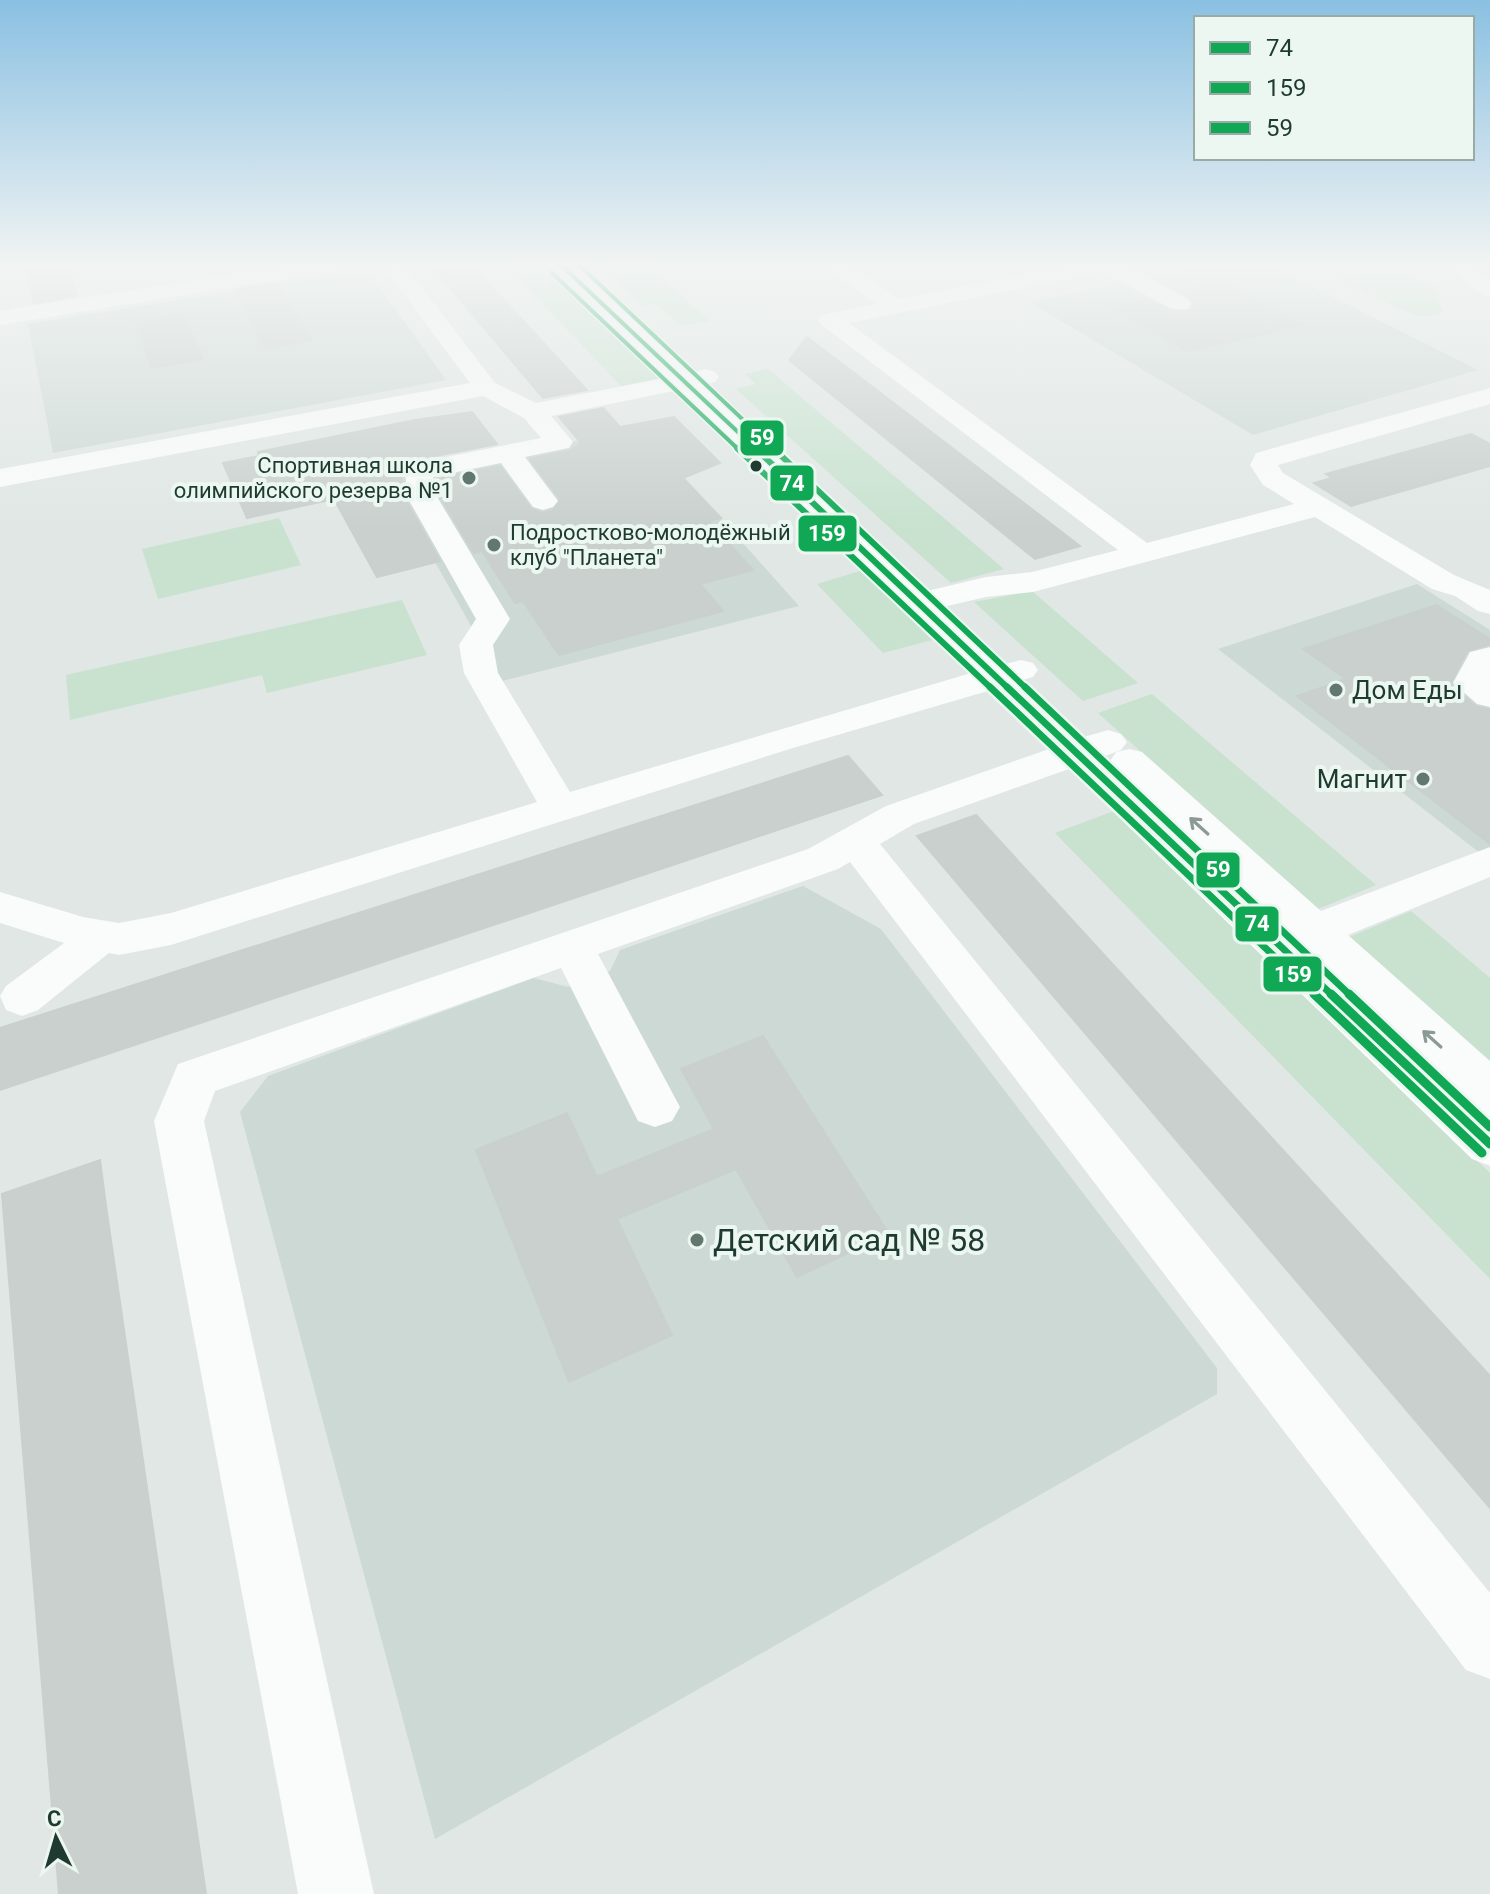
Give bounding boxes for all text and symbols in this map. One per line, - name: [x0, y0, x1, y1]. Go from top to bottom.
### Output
- legend: [1194, 16, 1474, 160]
- text: 74: [1266, 34, 1293, 62]
- text: 159: [1266, 74, 1306, 102]
- text: 59: [1266, 114, 1293, 142]
- line badge: 59: [739, 419, 785, 457]
- text: 59: [749, 425, 775, 450]
- place label: Спортивная школа олимпийского резерва №1: [174, 453, 453, 503]
- unlabelled marker: [748, 458, 764, 474]
- line badge: 74: [769, 464, 815, 502]
- marker: Спортивная школа олимпийского резерва №1: [460, 469, 478, 487]
- text: 74: [779, 471, 805, 496]
- line badge: 159: [797, 514, 858, 553]
- place label: Подростково-молодёжный клуб "Планета": [510, 520, 791, 570]
- text: 159: [808, 521, 846, 546]
- marker: Подростково-молодёжный клуб "Планета": [485, 536, 503, 554]
- place label: Дом Еды: [1352, 675, 1463, 705]
- marker: Дом Еды: [1327, 681, 1345, 699]
- place label: Магнит: [1317, 764, 1407, 794]
- marker: Магнит: [1414, 770, 1432, 788]
- one-way arrow: [1189, 816, 1209, 835]
- line badge: 59: [1195, 851, 1241, 889]
- text: 59: [1205, 857, 1231, 882]
- line badge: 74: [1234, 905, 1280, 943]
- text: 74: [1244, 911, 1270, 936]
- line badge: 159: [1262, 955, 1323, 993]
- text: 159: [1274, 962, 1312, 987]
- one-way arrow: [1423, 1030, 1443, 1048]
- place label: Детский сад № 58: [713, 1221, 985, 1259]
- marker: Детский сад № 58: [688, 1231, 706, 1249]
- north arrow: [16, 1798, 96, 1878]
- text: С: [46, 1805, 63, 1832]

